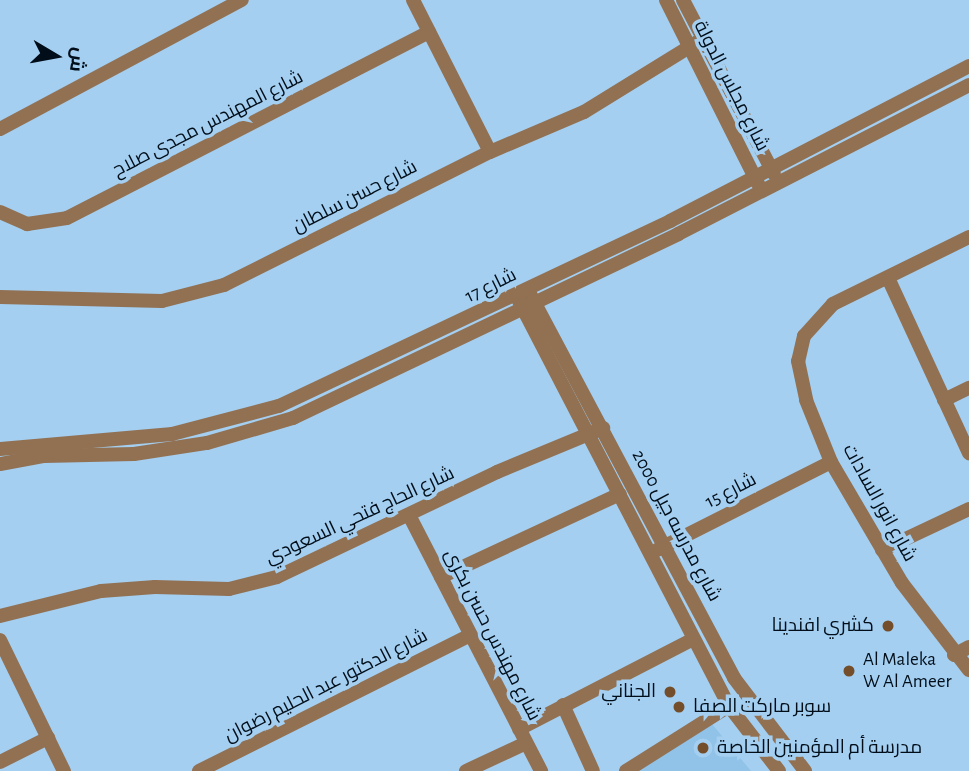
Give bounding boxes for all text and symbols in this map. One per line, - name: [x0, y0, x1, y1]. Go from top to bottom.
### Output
- street label: شارع مجلس الدولة: [688, 17, 774, 155]
- north arrow: [21, 21, 91, 91]
- text: ش: [66, 46, 89, 73]
- street label: شارع المهندس مجدى صلاح: [109, 66, 307, 182]
- street label: شارع حسن سلطان: [289, 156, 421, 238]
- street label: شارع 17: [462, 264, 520, 308]
- street label: شارع انور السادات: [837, 440, 921, 566]
- street label: شارع مدرسه جيل 2000: [626, 446, 726, 606]
- street label: شارع الحاج فتحي السعودي: [262, 462, 458, 570]
- street label: شارع 15: [702, 468, 760, 514]
- street label: شارع مهندس حسن بكرى: [439, 545, 545, 725]
- place label: كشري افندينا: [772, 615, 874, 637]
- marker: كشري افندينا: [880, 618, 896, 634]
- street label: شارع الدكتور عبد الحليم رضوان: [220, 625, 432, 747]
- place label: Al Maleka W Al Ameer: [863, 649, 952, 693]
- marker: Al Maleka W Al Ameer: [841, 663, 857, 679]
- place label: الجناني: [601, 681, 656, 703]
- marker: الجناني: [662, 684, 678, 700]
- place label: سوبر ماركت الصفا: [693, 696, 831, 718]
- marker: سوبر ماركت الصفا: [671, 699, 687, 715]
- place label: مدرسة أم المؤمنين الخاصة: [717, 737, 922, 759]
- marker: مدرسة أم المؤمنين الخاصة: [695, 740, 711, 756]

